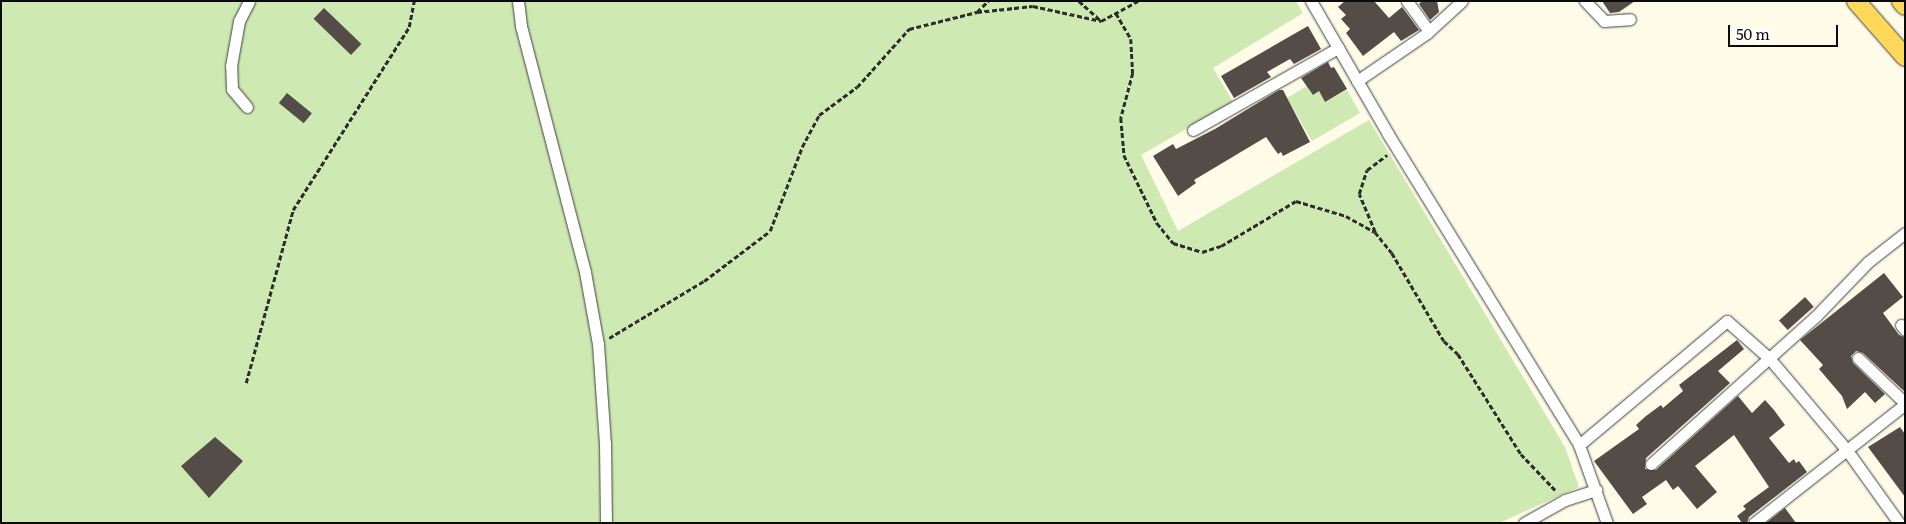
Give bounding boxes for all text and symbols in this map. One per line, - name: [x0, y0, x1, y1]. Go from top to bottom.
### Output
- scale bar: [1731, 15, 1841, 47]
- text: 50 m: [1736, 22, 1770, 45]

